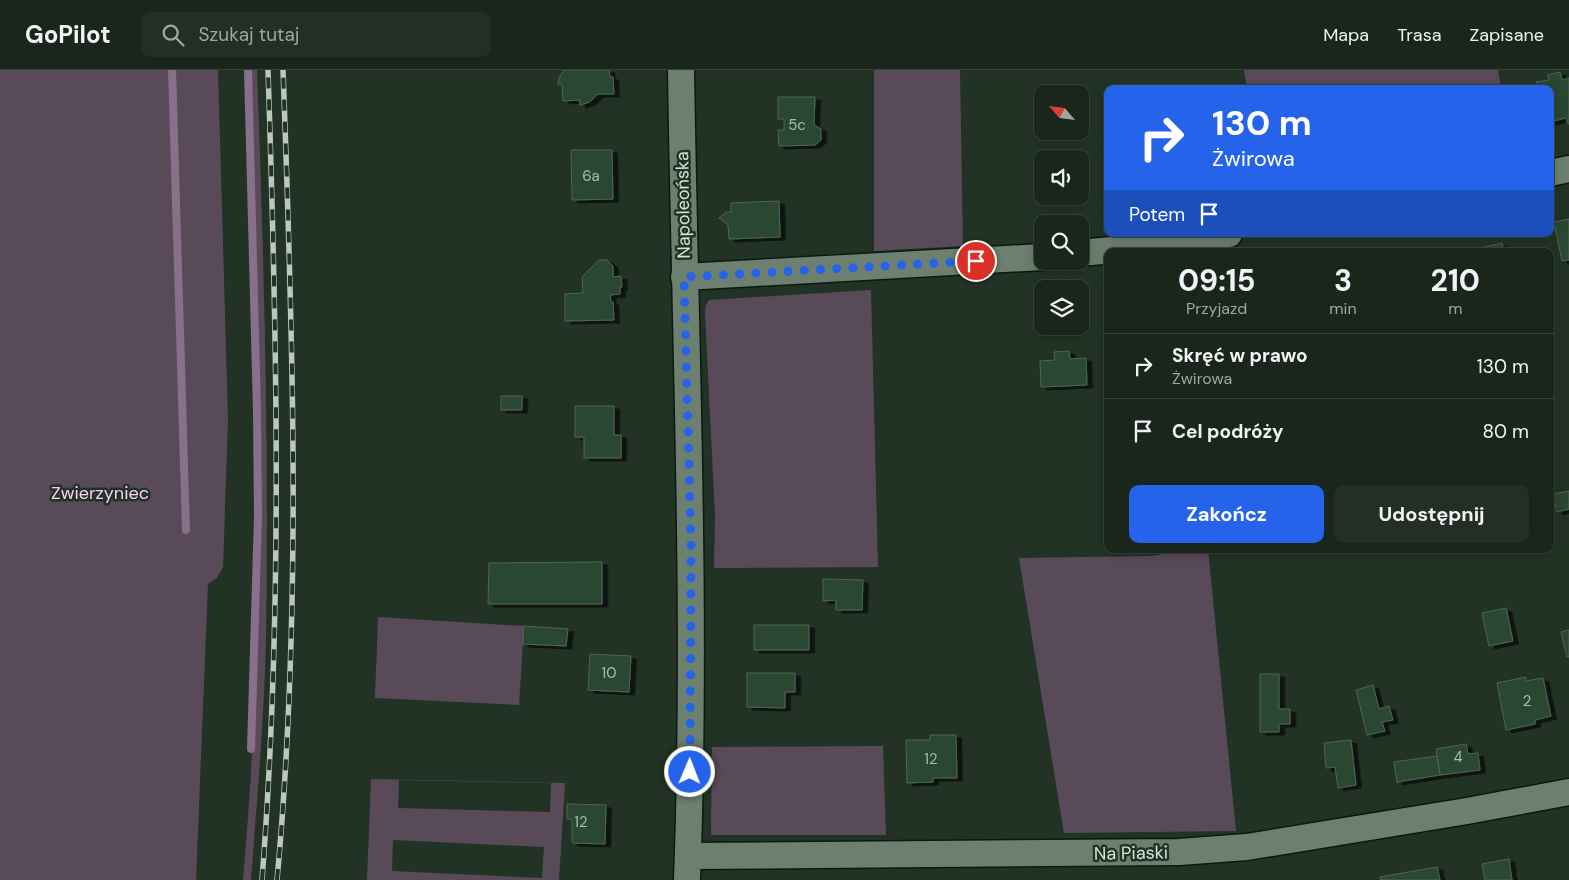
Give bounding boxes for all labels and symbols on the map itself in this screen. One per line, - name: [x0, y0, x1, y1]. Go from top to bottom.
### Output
- north arrow: [1034, 85, 1089, 140]
- house number: 5c: [788, 115, 806, 135]
- street label: Napoleońska: [670, 151, 696, 259]
- house number: 6a: [582, 166, 600, 186]
- pin: [955, 240, 997, 282]
- park label: Zwierzyniec: [51, 481, 149, 505]
- house number: 10: [602, 663, 616, 683]
- house number: 2: [1523, 691, 1531, 711]
- position arrow: [663, 745, 715, 797]
- house number: 4: [1453, 747, 1463, 767]
- house number: 12: [924, 749, 938, 769]
- house number: 12: [574, 812, 588, 832]
- street label: Na Piaski: [1094, 840, 1168, 866]

